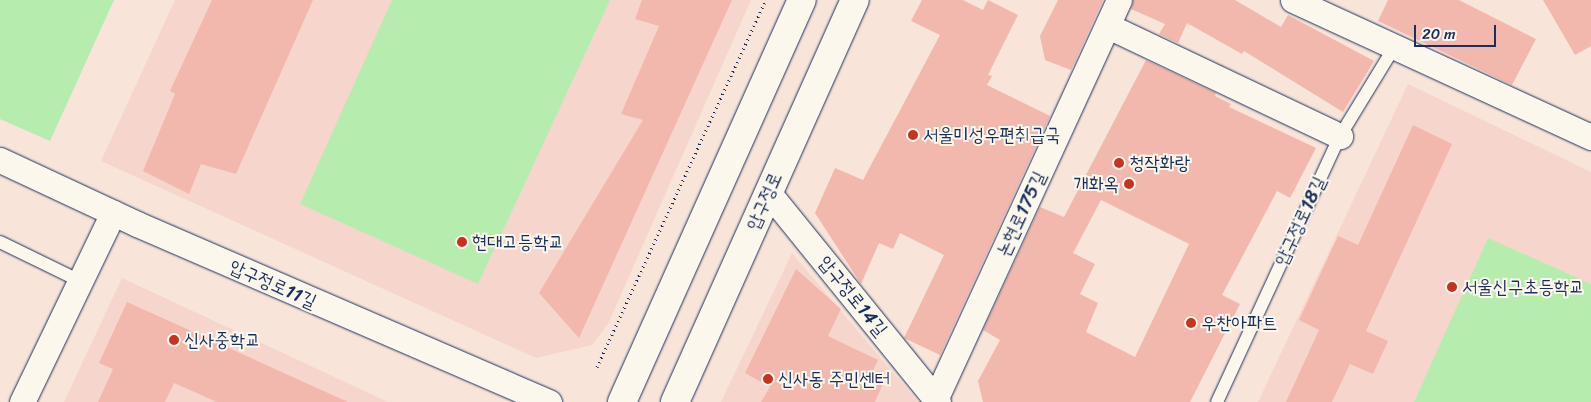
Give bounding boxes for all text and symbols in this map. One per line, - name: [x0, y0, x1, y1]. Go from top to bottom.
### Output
- scale bar: [1416, 15, 1498, 47]
- text: 20 m: [1422, 21, 1456, 47]
- place label: 서울미성우편취급국: [923, 124, 1061, 146]
- marker: 서울미성우편취급국: [907, 129, 919, 141]
- place label: 청작화랑: [1129, 152, 1190, 174]
- marker: 청작화랑: [1113, 157, 1125, 169]
- street label: 압구정로: [741, 168, 787, 234]
- street label: 논현로175길: [991, 168, 1051, 260]
- place label: 개화옥: [1073, 173, 1119, 195]
- street label: 압구정로18길: [1269, 173, 1331, 269]
- marker: 개화옥: [1123, 178, 1135, 190]
- place label: 현대고등학교: [472, 231, 564, 253]
- marker: 현대고등학교: [456, 236, 468, 248]
- street label: 압구정로14길: [814, 251, 892, 341]
- street label: 압구정로11길: [226, 255, 320, 313]
- place label: 서울신구초등학교: [1462, 276, 1584, 298]
- marker: 서울신구초등학교: [1446, 281, 1458, 293]
- place label: 우찬아파트: [1201, 312, 1277, 334]
- marker: 우찬아파트: [1185, 317, 1197, 329]
- place label: 신사중학교: [184, 329, 260, 351]
- marker: 신사중학교: [168, 334, 180, 346]
- place label: 신사동 주민센터: [778, 368, 890, 390]
- marker: 신사동 주민센터: [762, 373, 774, 385]

